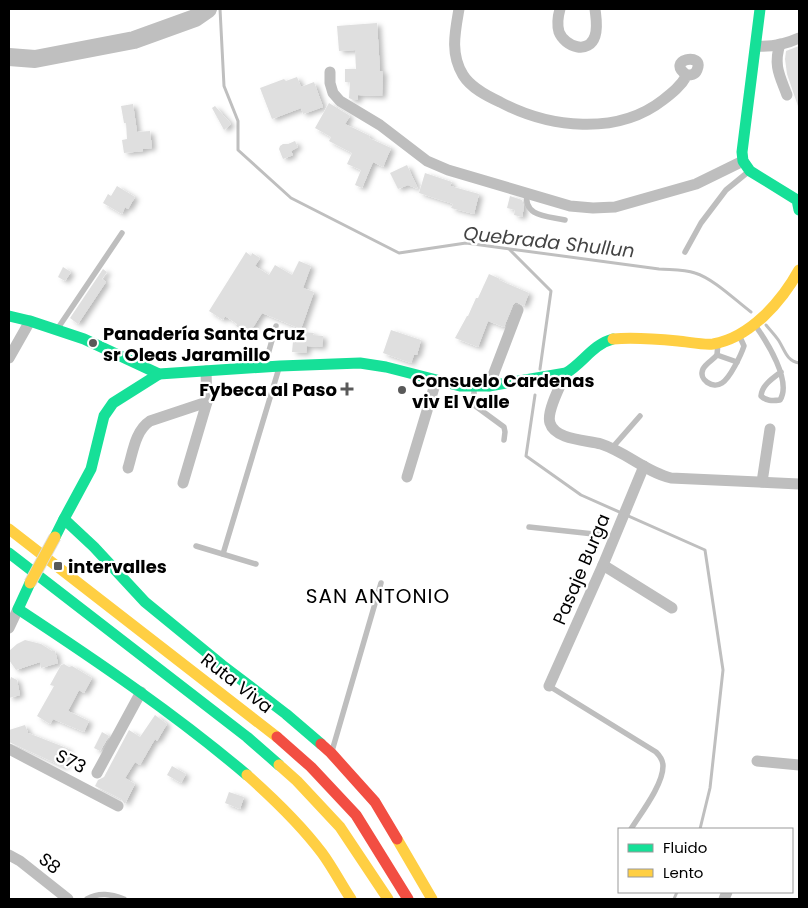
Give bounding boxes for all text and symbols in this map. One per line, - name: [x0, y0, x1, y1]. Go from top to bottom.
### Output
- water label: Quebrada Shullun: [462, 220, 636, 264]
- place label: Panadería Santa Cruz sr Oleas Jaramillo: [103, 321, 305, 367]
- marker: Panadería Santa Cruz sr Oleas Jaramillo: [87, 337, 99, 349]
- place label: Consuelo Cardenas viv El Valle: [412, 368, 595, 414]
- place label: Fybeca al Paso: [199, 377, 337, 402]
- marker: Fybeca al Paso: [341, 383, 353, 395]
- marker: Consuelo Cardenas viv El Valle: [396, 384, 408, 396]
- street label: Pasaje Burga: [546, 510, 616, 628]
- place label: intervalles: [68, 554, 167, 579]
- marker: intervalles: [52, 560, 64, 572]
- district label: SAN ANTONIO: [306, 582, 450, 610]
- street label: Ruta Viva: [196, 647, 278, 719]
- street label: S73: [52, 743, 90, 779]
- legend: [618, 828, 793, 893]
- text: Fluido: [663, 837, 707, 858]
- street label: S8: [34, 846, 66, 880]
- text: Lento: [663, 862, 703, 883]

